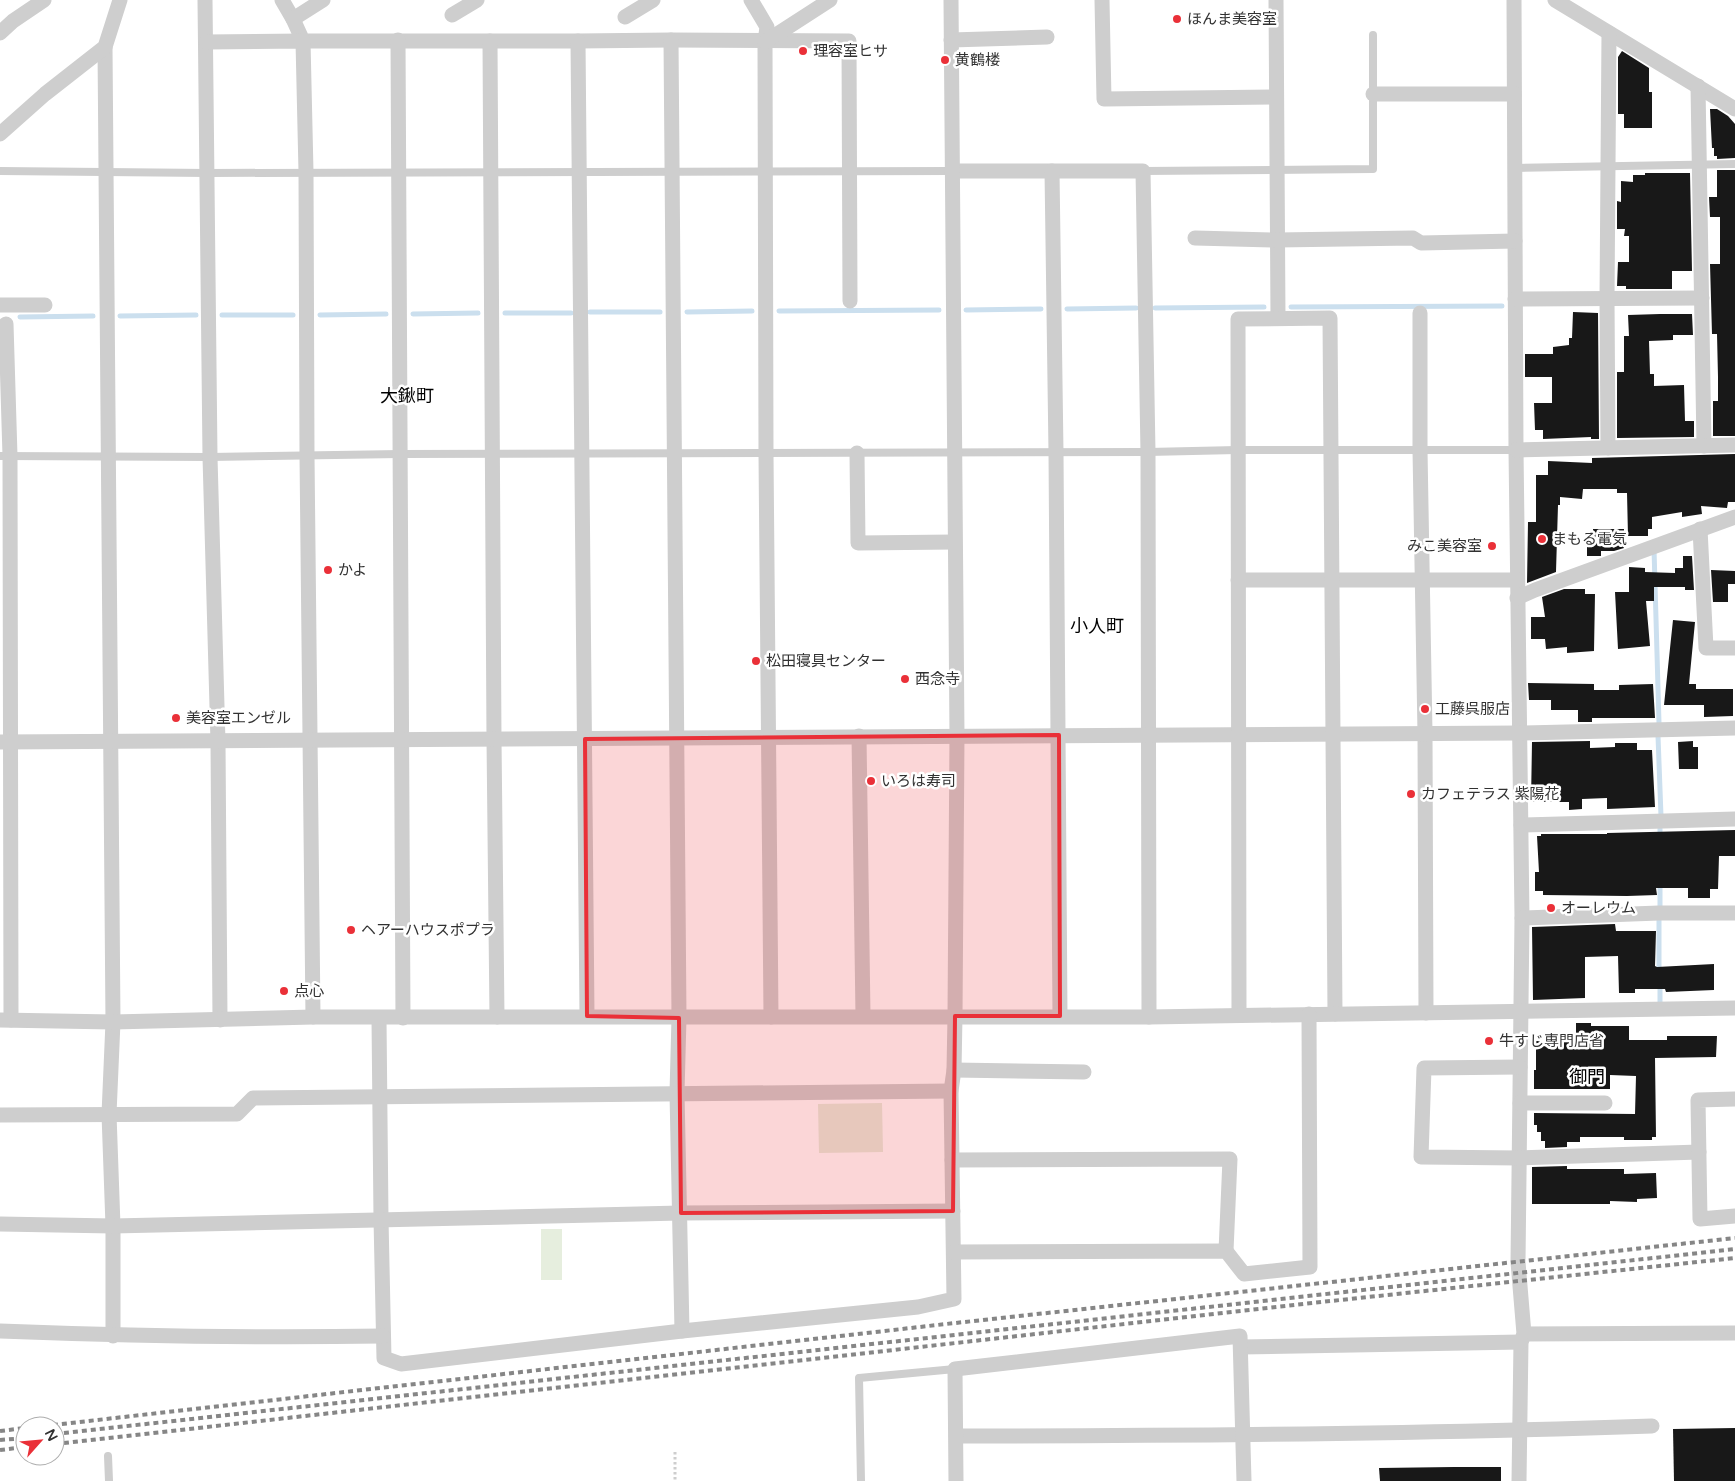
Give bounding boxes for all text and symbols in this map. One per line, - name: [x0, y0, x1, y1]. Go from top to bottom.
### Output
- place label: ほんま美容室: [1187, 10, 1277, 28]
- marker: ほんま美容室: [1171, 13, 1183, 25]
- place label: 理容室ヒサ: [813, 42, 888, 60]
- marker: 理容室ヒサ: [797, 45, 809, 57]
- place label: 黄鶴楼: [955, 51, 1000, 69]
- marker: 黄鶴楼: [939, 54, 951, 66]
- district label: 大鍬町: [380, 385, 434, 407]
- place label: まもる電気: [1552, 530, 1627, 548]
- marker: まもる電気: [1536, 533, 1548, 545]
- place label: みこ美容室: [1407, 537, 1482, 555]
- marker: みこ美容室: [1486, 540, 1498, 552]
- place label: かよ: [338, 561, 367, 579]
- marker: かよ: [322, 564, 334, 576]
- district label: 小人町: [1070, 615, 1124, 637]
- place label: 松田寝具センター: [766, 652, 886, 670]
- marker: 松田寝具センター: [750, 655, 762, 667]
- place label: 西念寺: [915, 670, 960, 688]
- marker: 西念寺: [899, 673, 911, 685]
- place label: 工藤呉服店: [1435, 700, 1510, 718]
- marker: 工藤呉服店: [1419, 703, 1431, 715]
- place label: 美容室エンゼル: [186, 709, 291, 727]
- marker: 美容室エンゼル: [170, 712, 182, 724]
- place label: いろは寿司: [881, 772, 956, 790]
- marker: いろは寿司: [865, 775, 877, 787]
- place label: カフェテラス 紫陽花: [1421, 785, 1560, 803]
- marker: カフェテラス 紫陽花: [1405, 788, 1417, 800]
- place label: オーレウム: [1561, 899, 1636, 917]
- marker: オーレウム: [1545, 902, 1557, 914]
- place label: ヘアーハウスポプラ: [361, 921, 495, 939]
- marker: ヘアーハウスポプラ: [345, 924, 357, 936]
- place label: 点心: [294, 982, 324, 1000]
- marker: 点心: [278, 985, 290, 997]
- place label: 牛すじ専門店省: [1499, 1032, 1604, 1050]
- marker: 牛すじ専門店省: [1483, 1035, 1495, 1047]
- district label: 御門: [1569, 1066, 1605, 1088]
- north arrow: [15, 1416, 65, 1466]
- text: N: [41, 1426, 61, 1444]

